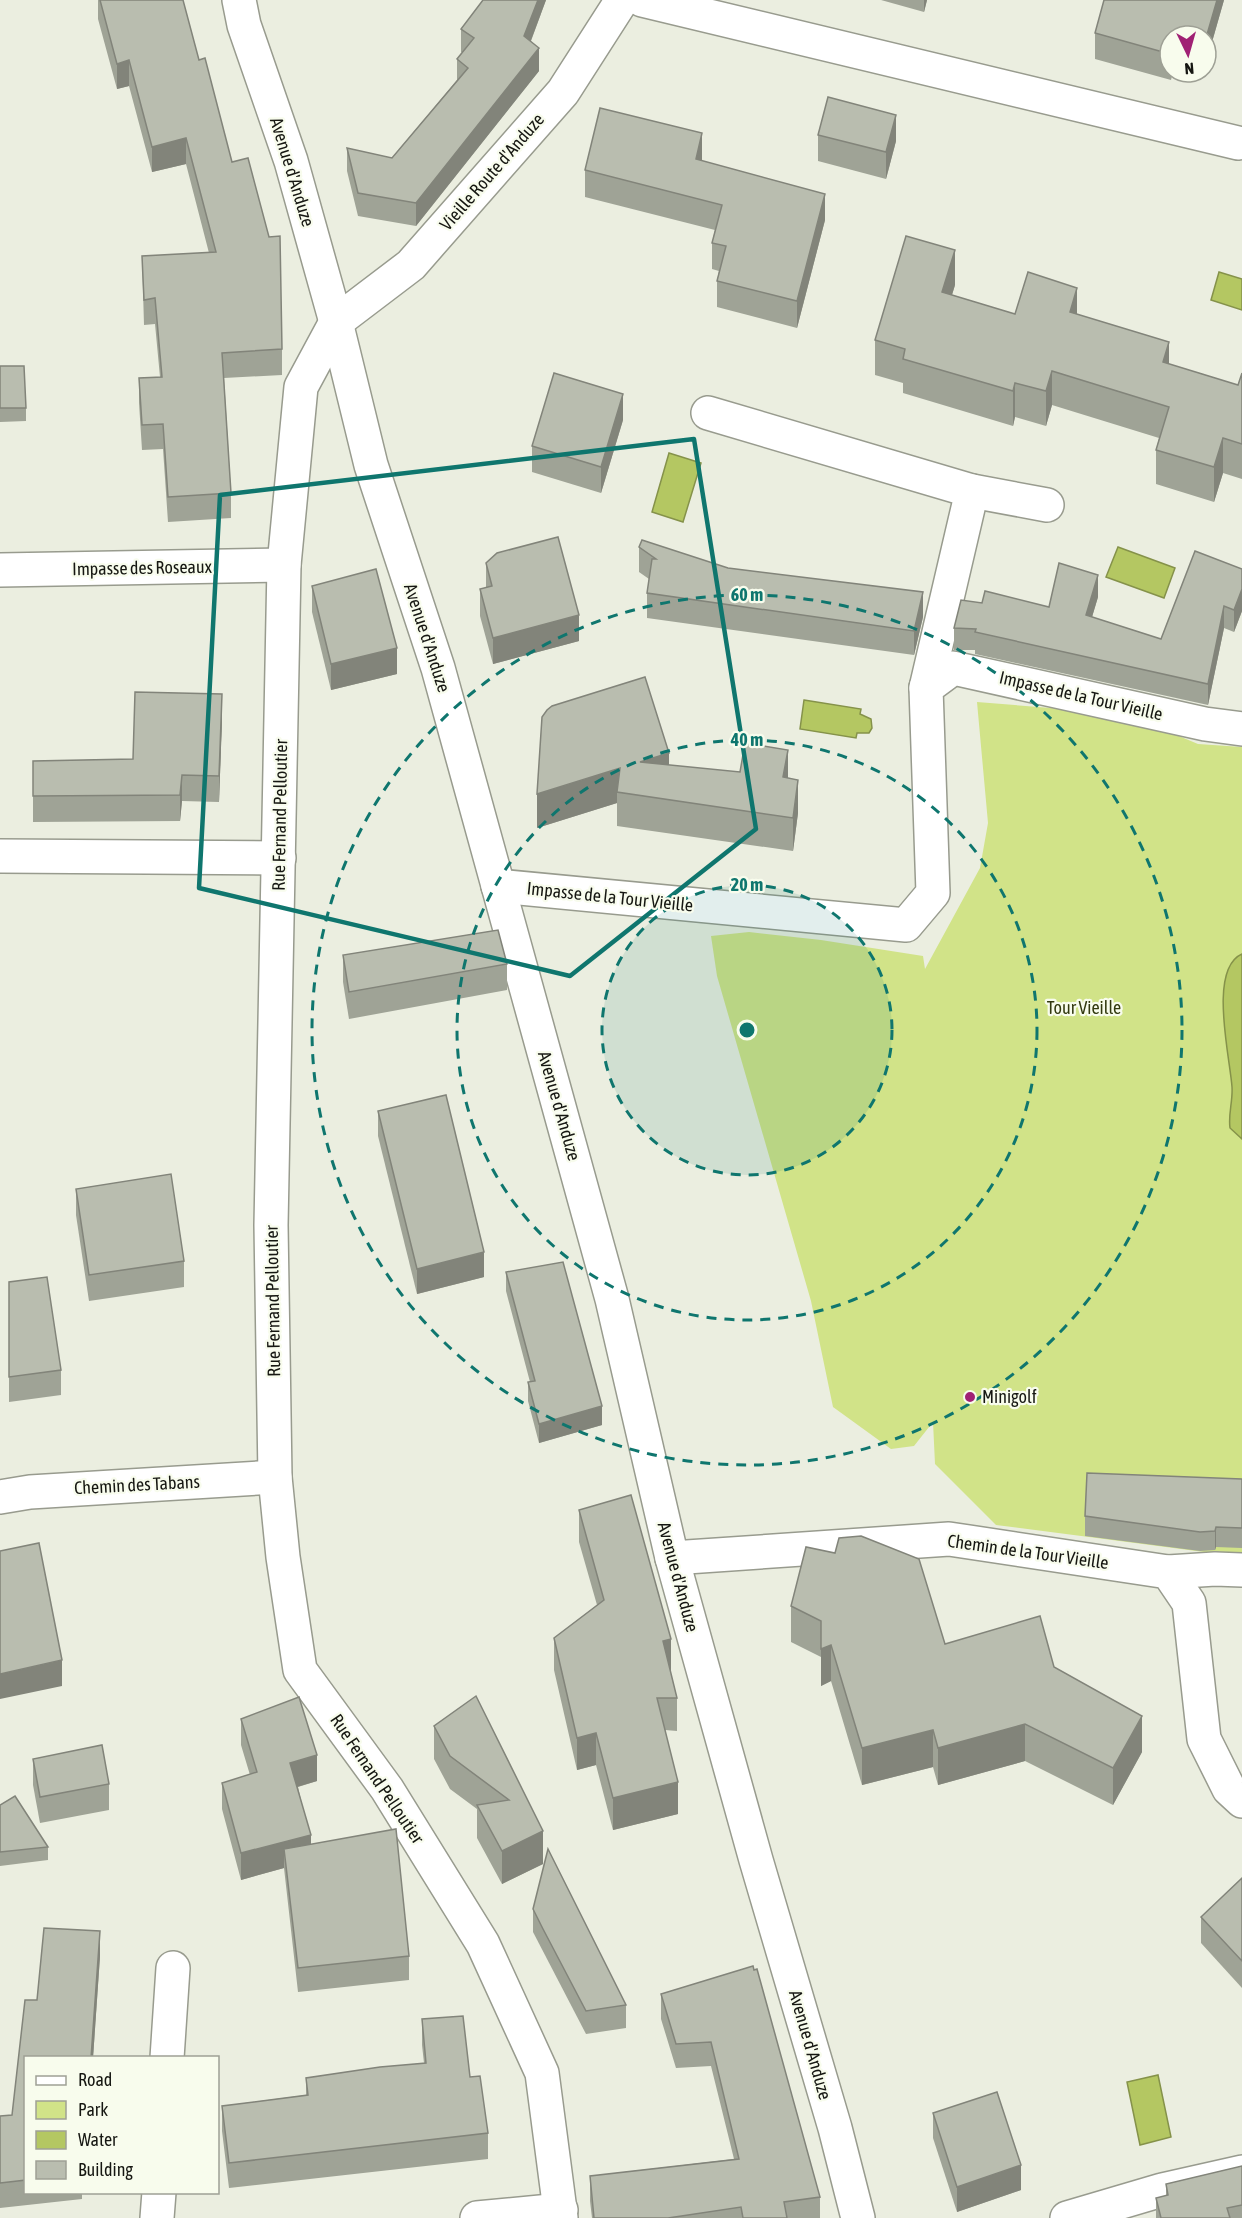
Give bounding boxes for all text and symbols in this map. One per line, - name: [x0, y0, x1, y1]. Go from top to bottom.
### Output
- north arrow: [1158, 24, 1218, 84]
- text: N: [1184, 60, 1195, 78]
- street label: Vieille Route d'Anduze: [435, 109, 548, 234]
- street label: Avenue d'Anduze: [266, 115, 319, 229]
- street label: Impasse des Roseaux: [72, 556, 212, 579]
- street label: Avenue d'Anduze: [400, 581, 455, 695]
- text: 60 m: [731, 584, 763, 605]
- street label: Impasse de la Tour Vieille: [997, 666, 1165, 725]
- text: 40 m: [730, 729, 763, 750]
- street label: Rue Fernand Pelloutier: [268, 738, 291, 891]
- text: 20 m: [731, 874, 763, 895]
- street label: Impasse de la Tour Vieille: [526, 877, 694, 916]
- park label: Tour Vieille: [1047, 997, 1121, 1018]
- centre of rings: [737, 1020, 757, 1040]
- street label: Avenue d'Anduze: [534, 1049, 585, 1163]
- street label: Rue Fernand Pelloutier: [261, 1224, 284, 1377]
- place label: Minigolf: [982, 1386, 1037, 1407]
- marker: Minigolf: [963, 1390, 977, 1404]
- street label: Chemin des Tabans: [74, 1471, 200, 1498]
- street label: Avenue d'Anduze: [654, 1520, 703, 1634]
- street label: Chemin de la Tour Vieille: [946, 1530, 1110, 1573]
- street label: Rue Fernand Pelloutier: [326, 1710, 429, 1848]
- street label: Avenue d'Anduze: [785, 1988, 836, 2102]
- legend: [24, 2056, 219, 2194]
- text: Road: [78, 2069, 112, 2090]
- text: Park: [78, 2099, 108, 2120]
- text: Water: [78, 2129, 118, 2150]
- text: Building: [78, 2159, 133, 2180]

